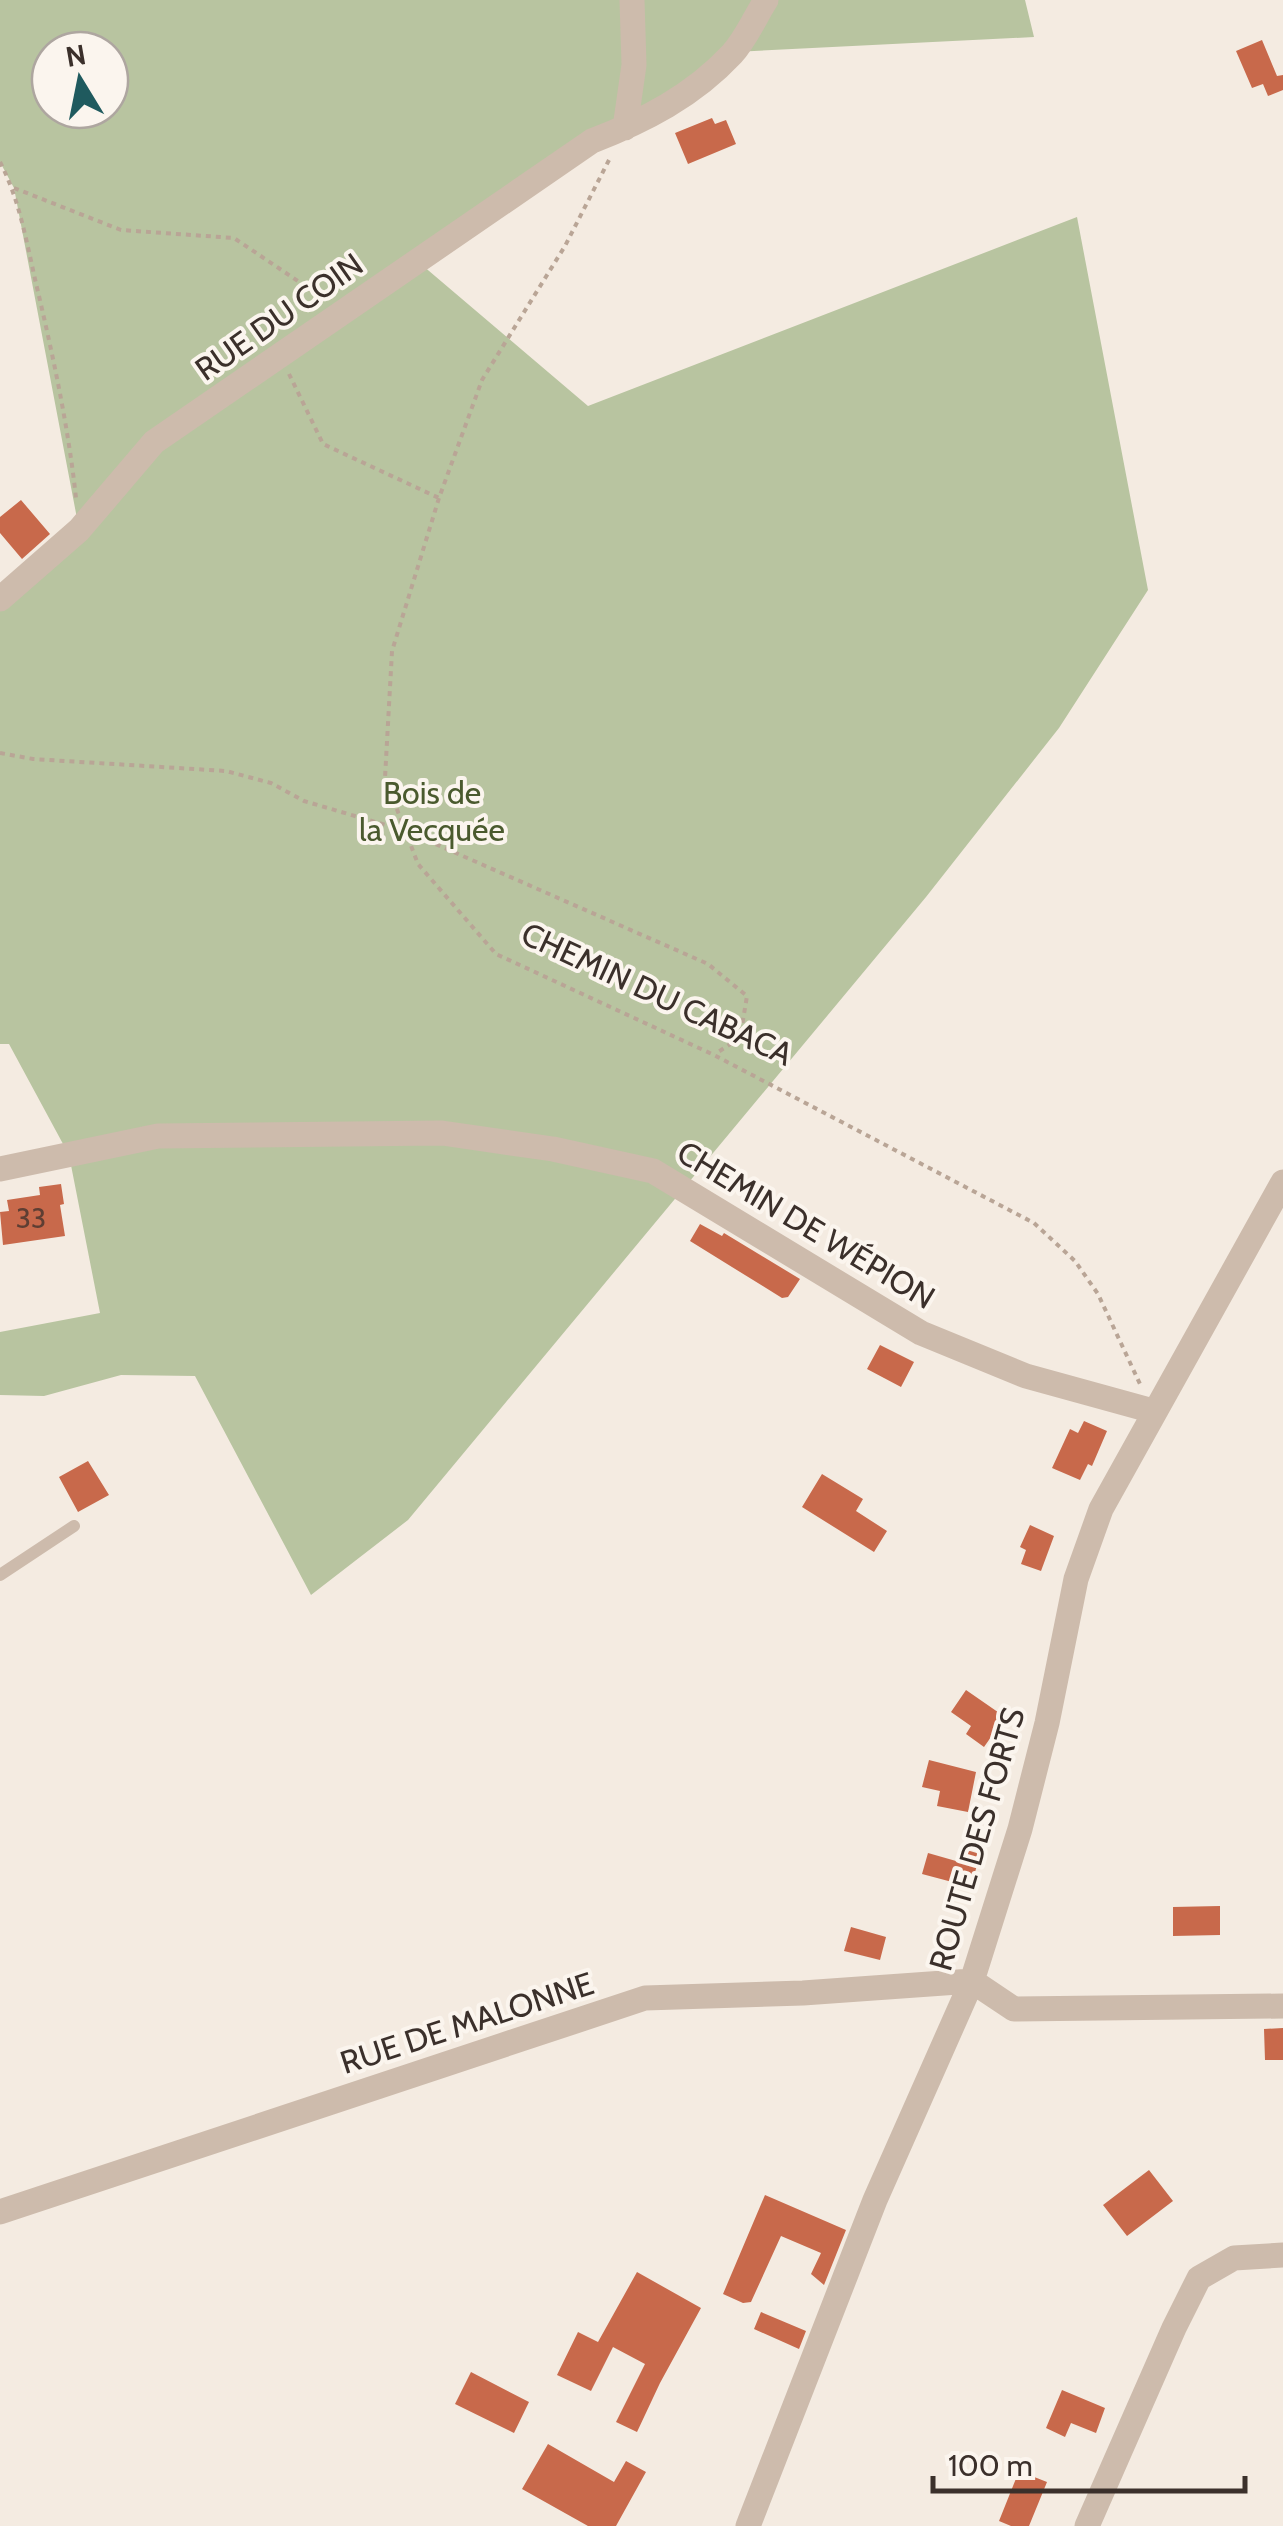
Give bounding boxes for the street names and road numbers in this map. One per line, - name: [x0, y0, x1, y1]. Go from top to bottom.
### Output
- street label: RUE DU COIN: [187, 245, 370, 389]
- street label: CHEMIN DU CABACA: [515, 914, 799, 1074]
- street label: CHEMIN DE WÉPION: [670, 1132, 942, 1317]
- street label: ROUTE DES FORTS: [920, 1703, 1033, 1975]
- street label: RUE DE MALONNE: [335, 1963, 598, 2082]

